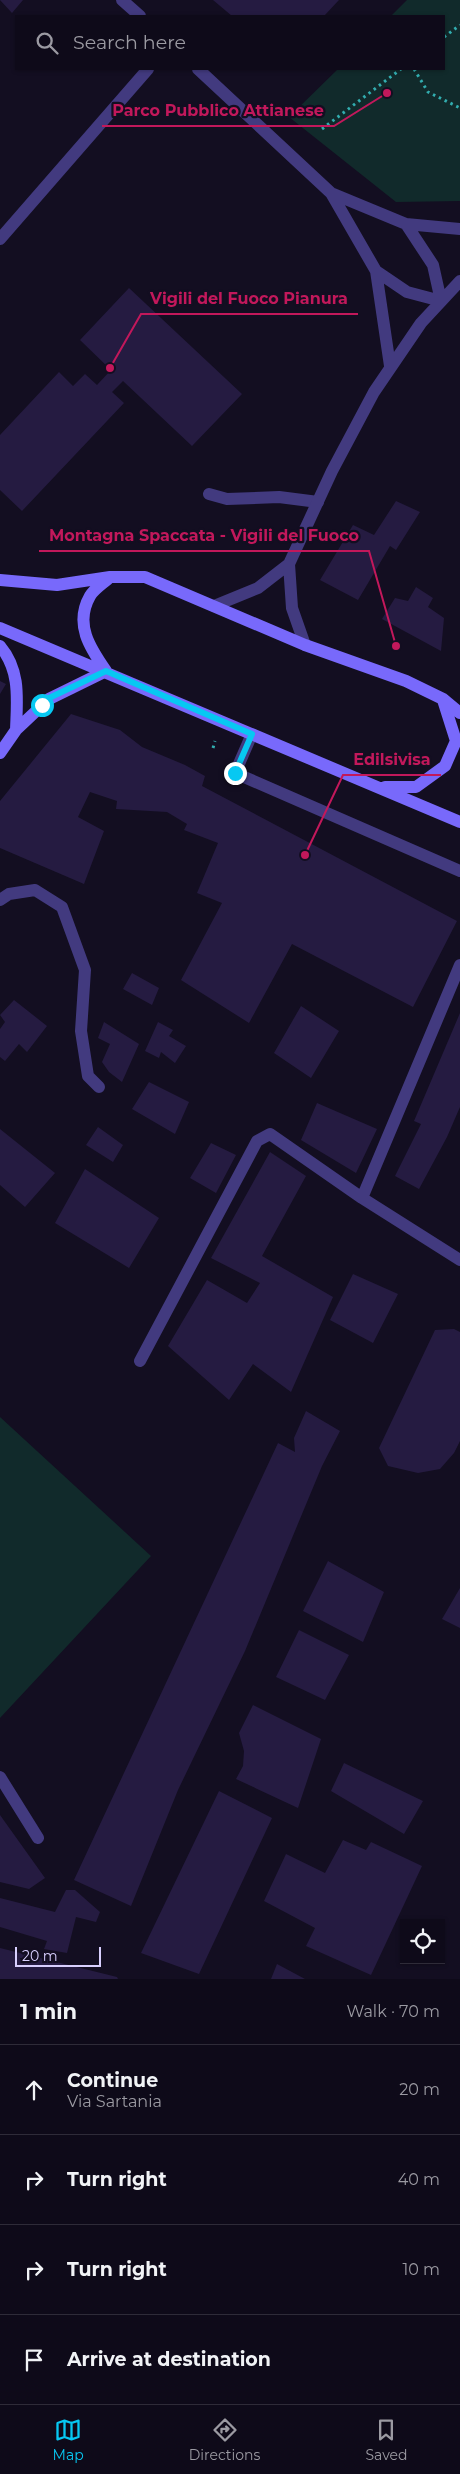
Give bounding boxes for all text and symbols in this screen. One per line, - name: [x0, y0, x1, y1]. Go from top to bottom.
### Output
- search box: [15, 15, 445, 70]
- icon: search: [33, 29, 61, 57]
- text: Search here: [73, 31, 186, 54]
- callout: Parco Pubblico Attianese: [102, 95, 334, 126]
- text: Parco Pubblico Attianese: [112, 101, 324, 120]
- callout: Vigili del Fuoco Pianura: [141, 283, 358, 314]
- text: Vigili del Fuoco Pianura: [149, 289, 348, 308]
- callout: Montagna Spaccata - Vigili del Fuoco: [39, 520, 369, 551]
- text: Montagna Spaccata - Vigili del Fuoco: [49, 526, 359, 545]
- route start: [31, 694, 54, 717]
- callout: Edilsivisa: [343, 744, 441, 775]
- text: Edilsivisa: [353, 750, 431, 769]
- route end: [224, 762, 247, 785]
- map controls: [400, 1919, 445, 1964]
- button: locate: [400, 1919, 445, 1964]
- scale bar: [15, 1944, 101, 1967]
- text: 20 m: [22, 1947, 58, 1965]
- text: 1 min: [20, 1999, 77, 2024]
- text: Walk · 70 m: [347, 2002, 440, 2021]
- text: Continue: [67, 2069, 158, 2092]
- icon: ahead: [20, 2076, 48, 2104]
- text: 20 m: [399, 2080, 440, 2099]
- text: Via Sartania: [67, 2092, 162, 2111]
- icon: right: [20, 2166, 48, 2194]
- text: Turn right: [67, 2168, 167, 2191]
- text: 40 m: [398, 2170, 440, 2189]
- icon: right: [20, 2256, 48, 2284]
- text: Turn right: [67, 2258, 167, 2281]
- text: 10 m: [402, 2260, 440, 2279]
- icon: arrive: [20, 2346, 48, 2374]
- text: Arrive at destination: [67, 2348, 271, 2371]
- tab: Map: [53, 2416, 84, 2464]
- tab: Directions: [189, 2416, 260, 2464]
- tab: Saved: [365, 2416, 407, 2464]

